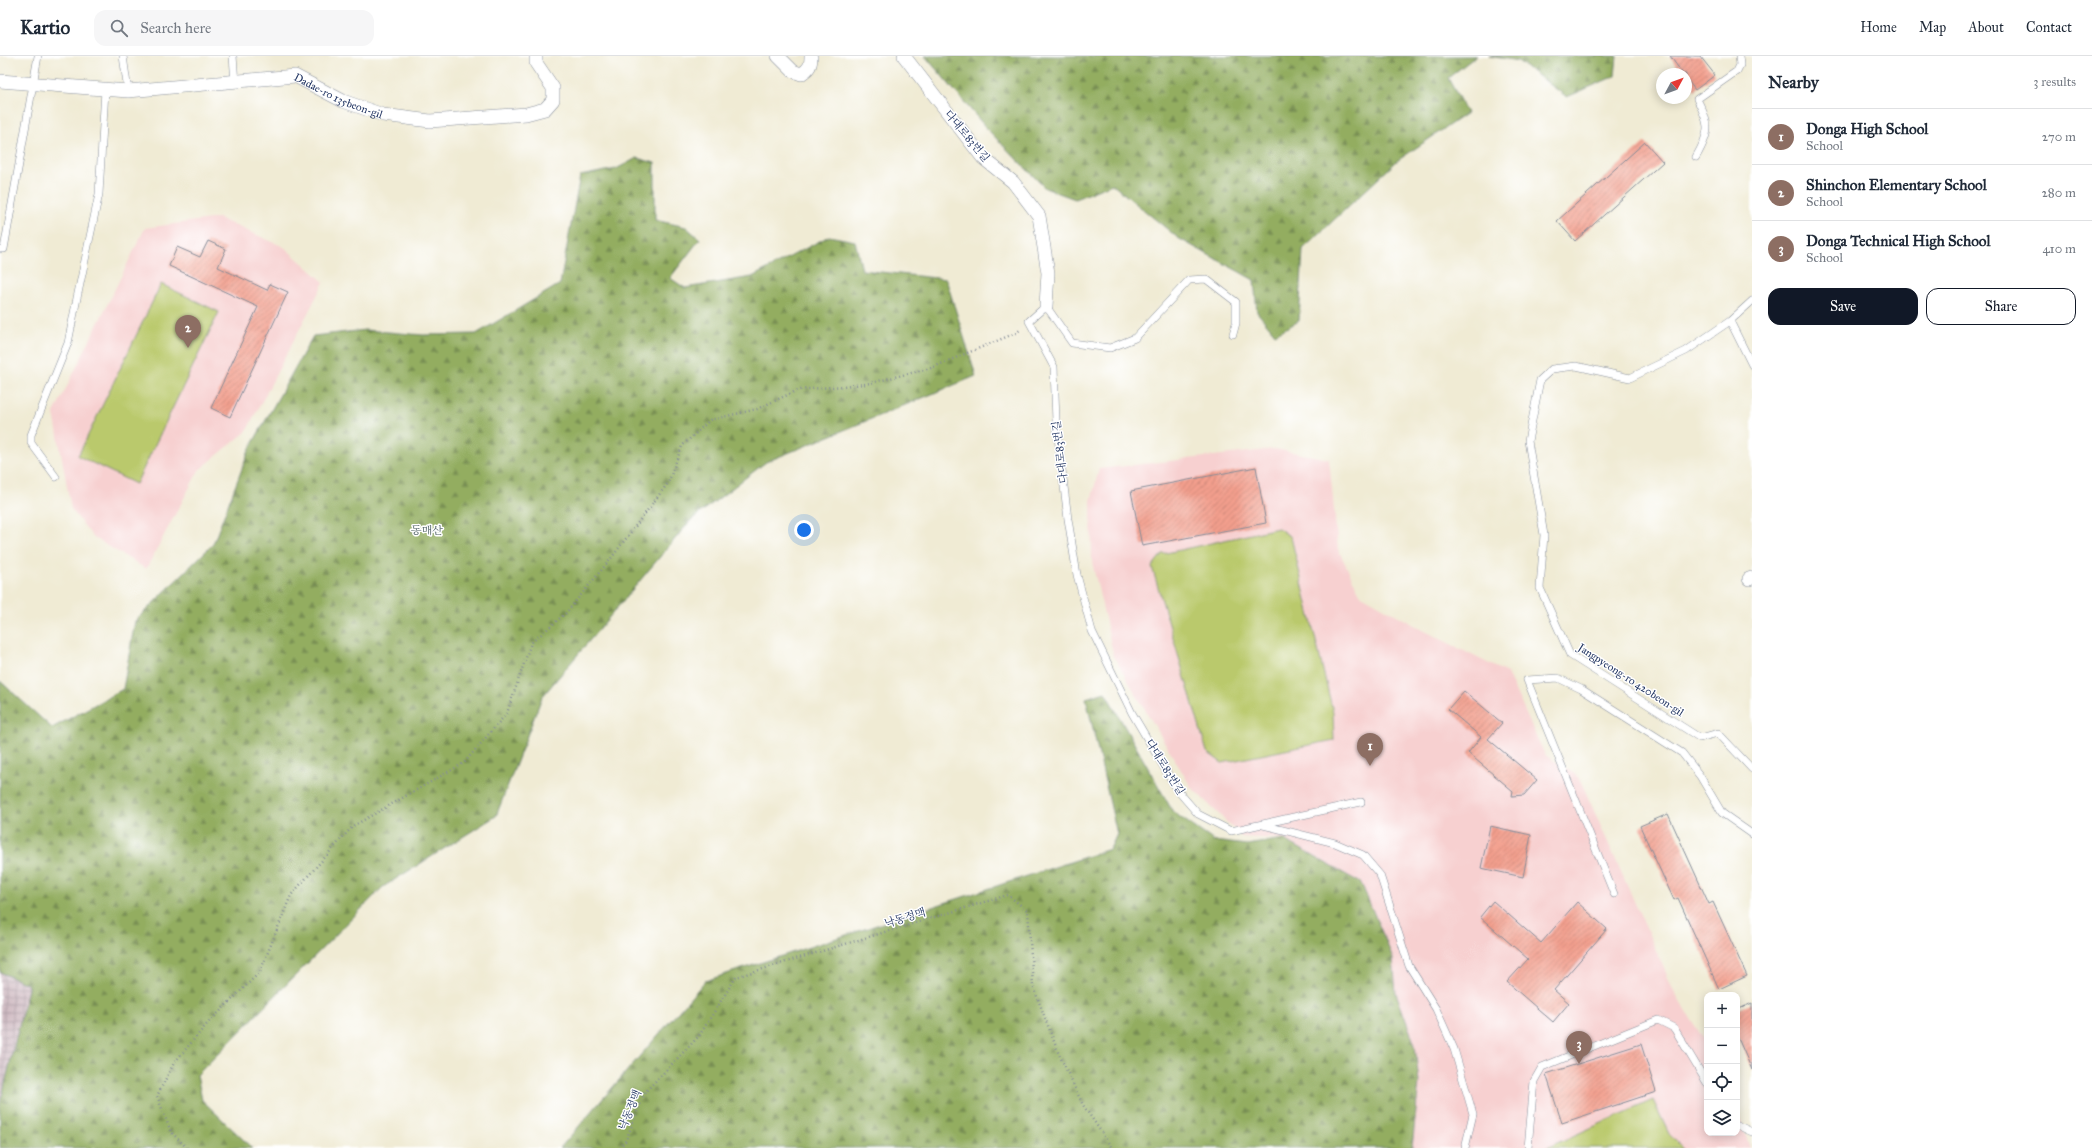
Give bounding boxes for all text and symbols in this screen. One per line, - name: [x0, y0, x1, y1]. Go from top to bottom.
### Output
- search box: [94, 10, 374, 46]
- text: Kartio: [20, 16, 70, 39]
- icon: search: [108, 17, 130, 39]
- text: Search here: [140, 19, 211, 37]
- text: Home: [1860, 19, 1897, 36]
- text: Map: [1919, 19, 1946, 36]
- text: About: [1968, 19, 2004, 36]
- text: Contact: [2026, 19, 2072, 36]
- north arrow: [1656, 68, 1692, 104]
- street label: Dadae-ro 135beon-gil: [292, 70, 385, 121]
- text: Nearby: [1768, 72, 1819, 93]
- text: 3 results: [2033, 74, 2076, 90]
- street label: 다대로83번길: [942, 108, 992, 164]
- text: Donga High School: [1806, 120, 1928, 138]
- text: 1: [1778, 129, 1784, 145]
- text: 270 m: [2042, 129, 2076, 145]
- text: School: [1806, 138, 1843, 154]
- text: Shinchon Elementary School: [1806, 176, 1987, 194]
- text: 2: [1778, 185, 1784, 201]
- text: 280 m: [2041, 185, 2076, 201]
- text: School: [1806, 194, 1843, 210]
- text: Donga Technical High School: [1806, 232, 1991, 250]
- text: 3: [1778, 241, 1784, 257]
- text: 410 m: [2042, 241, 2076, 257]
- text: School: [1806, 250, 1843, 266]
- button: Save: [1768, 288, 1918, 325]
- button: Share: [1926, 288, 2076, 325]
- pin: 2: [175, 315, 201, 348]
- street label: 다대로83번길: [1050, 420, 1070, 484]
- your location: [794, 520, 814, 540]
- park label: 동매산: [411, 524, 443, 537]
- street label: Jangpyeong-ro 420beon-gil: [1574, 640, 1686, 720]
- pin: 1: [1357, 733, 1383, 766]
- street label: 다대로83번길: [1143, 737, 1187, 797]
- street label: 낙동정맥: [883, 906, 927, 930]
- map controls: [1704, 992, 1740, 1136]
- button: +: [1704, 992, 1740, 1028]
- button: −: [1704, 1028, 1740, 1064]
- pin: 3: [1566, 1031, 1592, 1064]
- button: locate: [1704, 1064, 1740, 1100]
- street label: 낙동정맥: [616, 1088, 644, 1132]
- button: layers: [1704, 1100, 1740, 1136]

